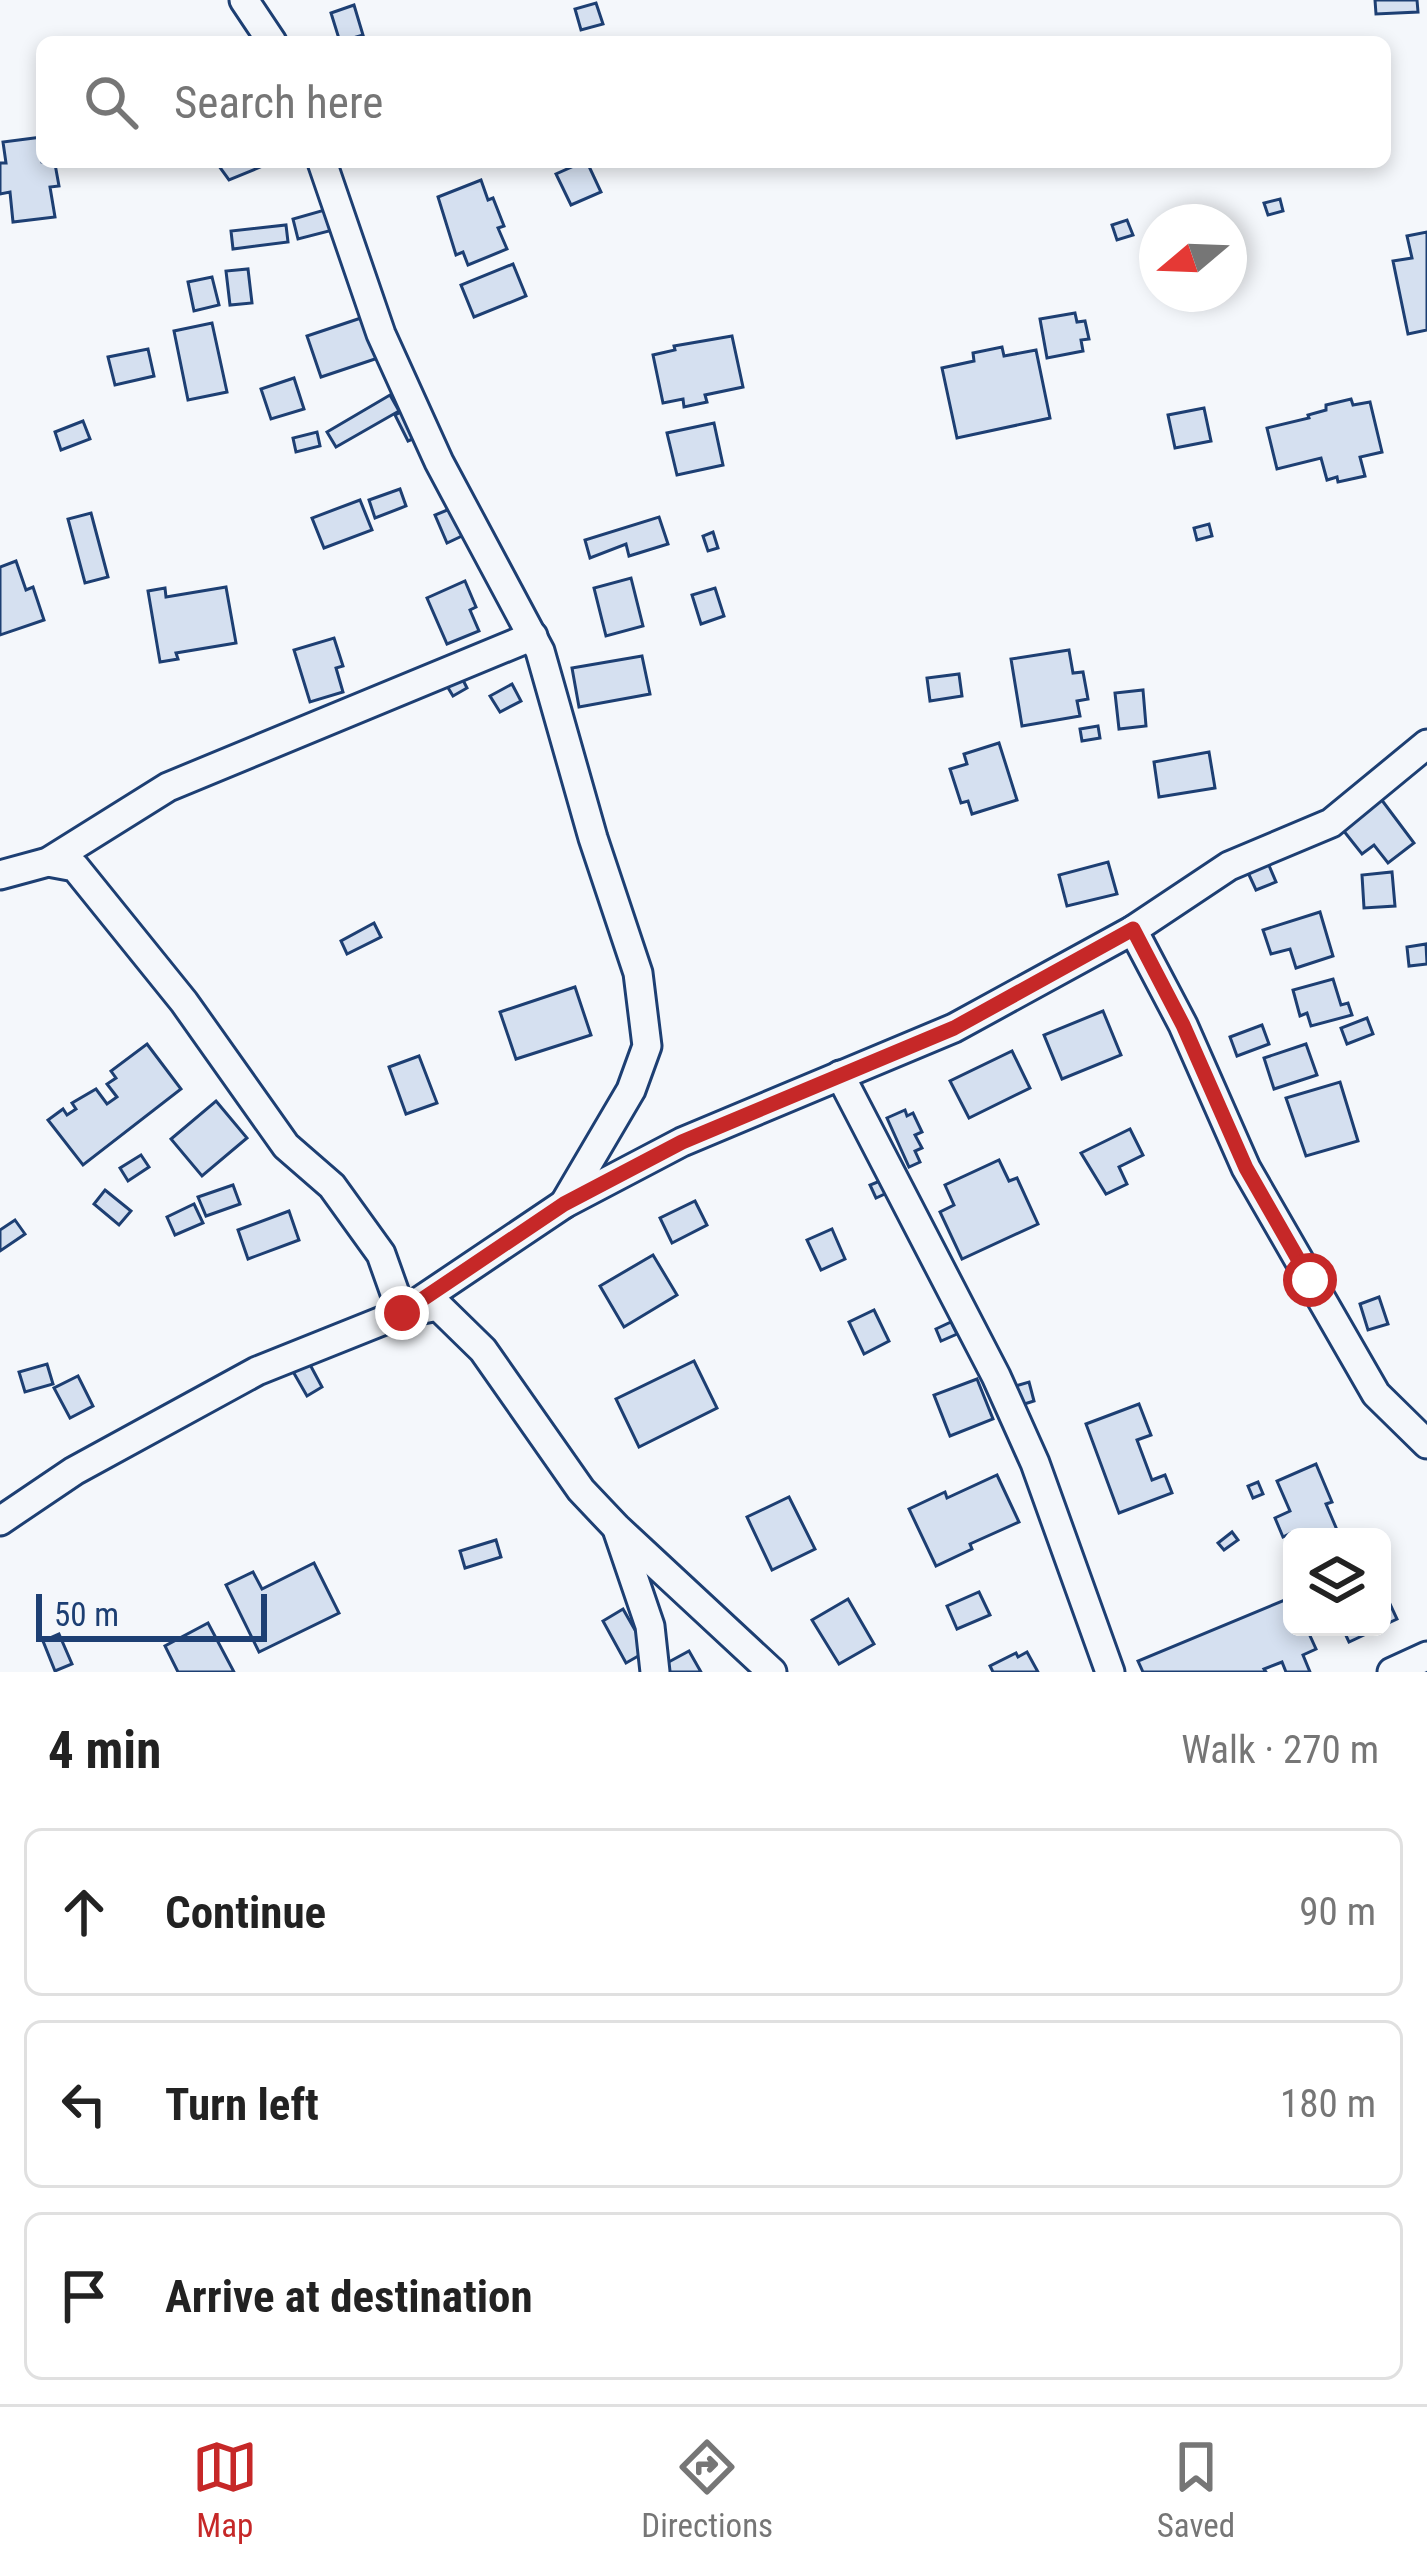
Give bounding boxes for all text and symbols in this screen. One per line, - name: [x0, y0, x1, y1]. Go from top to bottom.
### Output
- search box: [36, 36, 1391, 168]
- icon: search: [78, 69, 144, 135]
- text: Search here: [174, 76, 383, 129]
- north arrow: [1139, 204, 1247, 312]
- route start: [1283, 1253, 1337, 1307]
- route end: [375, 1286, 429, 1340]
- map controls: [1283, 1528, 1391, 1636]
- button: layers: [1283, 1528, 1391, 1636]
- scale bar: [36, 1588, 267, 1641]
- text: 50 m: [54, 1595, 119, 1634]
- text: 4 min: [48, 1721, 161, 1780]
- text: Walk · 270 m: [1181, 1727, 1379, 1773]
- icon: ahead: [51, 1879, 117, 1945]
- text: Continue: [165, 1886, 326, 1939]
- text: 90 m: [1299, 1889, 1376, 1935]
- icon: left: [51, 2071, 117, 2137]
- text: Turn left: [165, 2078, 319, 2131]
- text: 180 m: [1280, 2081, 1376, 2127]
- icon: arrive: [51, 2263, 117, 2329]
- text: Arrive at destination: [165, 2270, 533, 2323]
- tab: Map: [192, 2434, 258, 2545]
- tab: Directions: [641, 2434, 773, 2545]
- tab: Saved: [1157, 2434, 1235, 2545]

